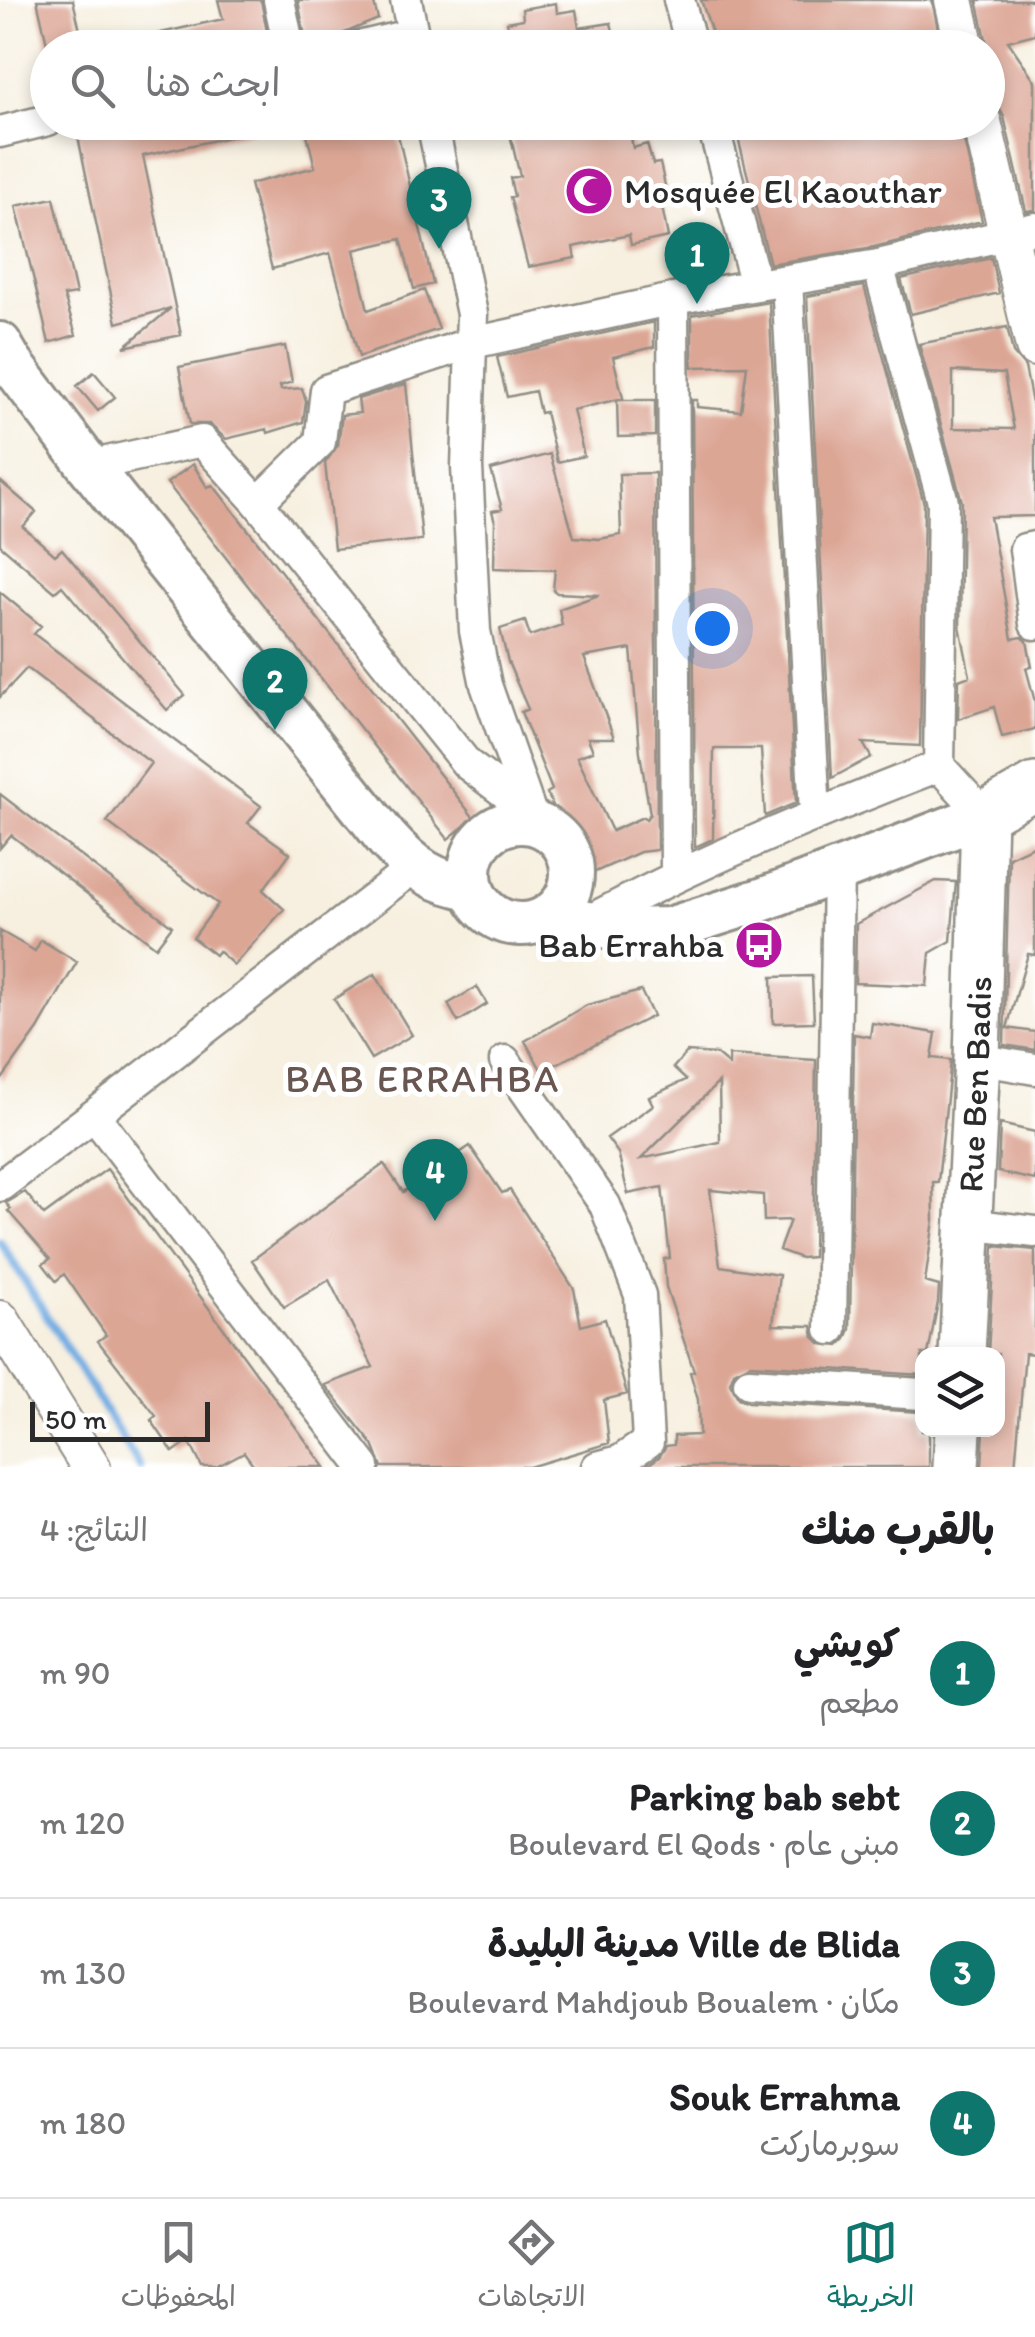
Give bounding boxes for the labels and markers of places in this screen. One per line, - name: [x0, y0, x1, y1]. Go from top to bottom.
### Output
- mosque icon: Mosquée El Kaouthar: [563, 165, 615, 217]
- pin: 3: [406, 166, 472, 249]
- place label: Mosquée El Kaouthar: [624, 170, 942, 212]
- pin: 1: [664, 222, 730, 304]
- pin: 2: [242, 648, 308, 730]
- bus stop icon: Bab Errahba: [733, 919, 785, 971]
- place label: Bab Errahba: [538, 924, 724, 966]
- pin: 4: [402, 1138, 468, 1221]

